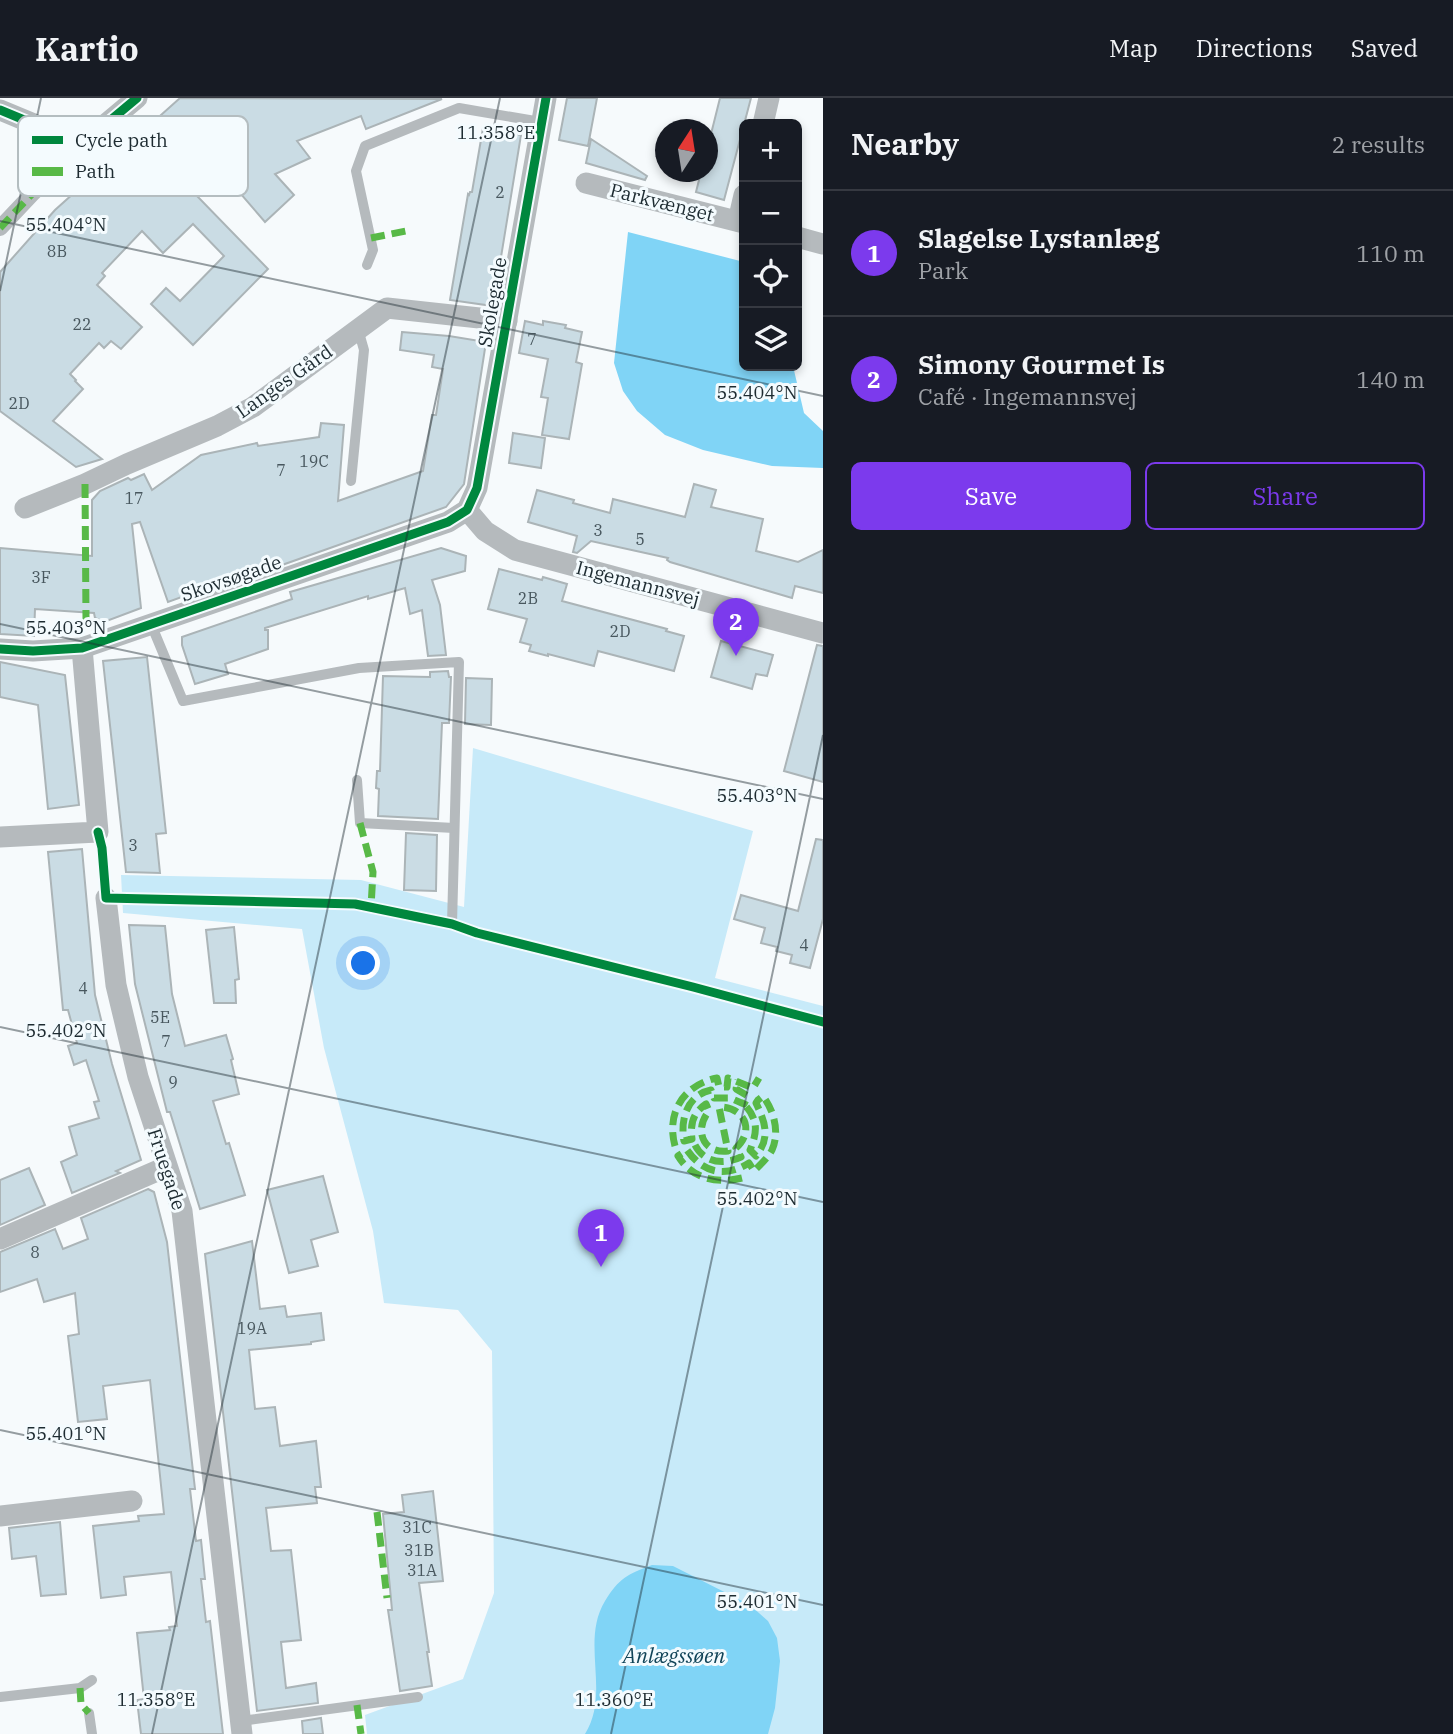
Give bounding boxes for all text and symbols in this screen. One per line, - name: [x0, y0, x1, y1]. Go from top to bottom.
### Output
- text: Kartio: [35, 27, 139, 70]
- text: Map: [1109, 32, 1158, 64]
- text: Directions: [1196, 32, 1313, 64]
- text: Saved: [1351, 32, 1418, 64]
- legend: [18, 116, 248, 196]
- north arrow: [655, 119, 718, 182]
- map controls: [739, 119, 802, 371]
- button: +: [739, 119, 802, 182]
- text: 11.358°E: [457, 121, 535, 144]
- text: Nearby: [851, 124, 959, 163]
- text: Cycle path: [75, 128, 168, 152]
- text: 2 results: [1332, 129, 1425, 159]
- text: Path: [75, 159, 115, 183]
- street label: Parkvænget: [608, 178, 717, 227]
- house number: 2: [495, 182, 505, 202]
- button: −: [739, 182, 802, 245]
- text: 55.404°N: [25, 213, 107, 236]
- text: Slagelse Lystanlæg: [918, 221, 1160, 255]
- text: 1: [867, 238, 881, 268]
- text: 110 m: [1356, 238, 1425, 268]
- house number: 8B: [47, 241, 67, 261]
- button: locate: [739, 245, 802, 308]
- street label: Skolegade: [472, 255, 512, 349]
- text: Park: [918, 255, 968, 285]
- button: layers: [739, 308, 802, 371]
- house number: 22: [72, 314, 92, 334]
- house number: 7: [527, 329, 537, 349]
- street label: Langes Gård: [231, 339, 337, 423]
- text: Simony Gourmet Is: [918, 347, 1165, 381]
- text: 2: [867, 364, 881, 394]
- text: 140 m: [1356, 364, 1425, 394]
- text: 55.404°N: [716, 381, 798, 404]
- text: Café · Ingemannsvej: [918, 381, 1137, 411]
- house number: 2D: [9, 393, 29, 413]
- house number: 19C: [299, 451, 329, 471]
- house number: 7: [276, 460, 286, 480]
- button: Save: [851, 462, 1131, 530]
- button: Share: [1145, 462, 1425, 530]
- house number: 17: [124, 488, 144, 508]
- house number: 3: [593, 520, 603, 540]
- house number: 5: [635, 529, 645, 549]
- street label: Skovsøgade: [177, 550, 285, 606]
- street label: Ingemannsvej: [574, 555, 702, 611]
- house number: 3F: [31, 567, 51, 587]
- house number: 2B: [518, 588, 538, 608]
- pin: 2: [713, 598, 759, 656]
- text: 55.403°N: [25, 616, 107, 639]
- house number: 2D: [610, 621, 630, 641]
- text: 55.403°N: [716, 784, 798, 807]
- house number: 3: [128, 835, 138, 855]
- house number: 4: [799, 935, 809, 955]
- your location: [346, 946, 380, 980]
- house number: 4: [78, 978, 88, 998]
- house number: 5E: [150, 1007, 170, 1027]
- text: 55.402°N: [25, 1019, 107, 1042]
- house number: 7: [161, 1031, 171, 1051]
- house number: 9: [168, 1072, 178, 1092]
- street label: Fruegade: [143, 1125, 191, 1213]
- text: 55.402°N: [716, 1187, 798, 1210]
- pin: 1: [578, 1209, 624, 1267]
- house number: 8: [30, 1242, 40, 1262]
- house number: 19A: [237, 1318, 267, 1338]
- text: 55.401°N: [25, 1422, 107, 1445]
- house number: 31C: [402, 1517, 432, 1537]
- house number: 31B: [404, 1540, 434, 1560]
- house number: 31A: [407, 1560, 437, 1580]
- text: 55.401°N: [716, 1590, 798, 1613]
- water label: Anlægssøen: [621, 1641, 725, 1669]
- text: 11.358°E: [117, 1688, 195, 1711]
- text: 11.360°E: [575, 1688, 653, 1711]

